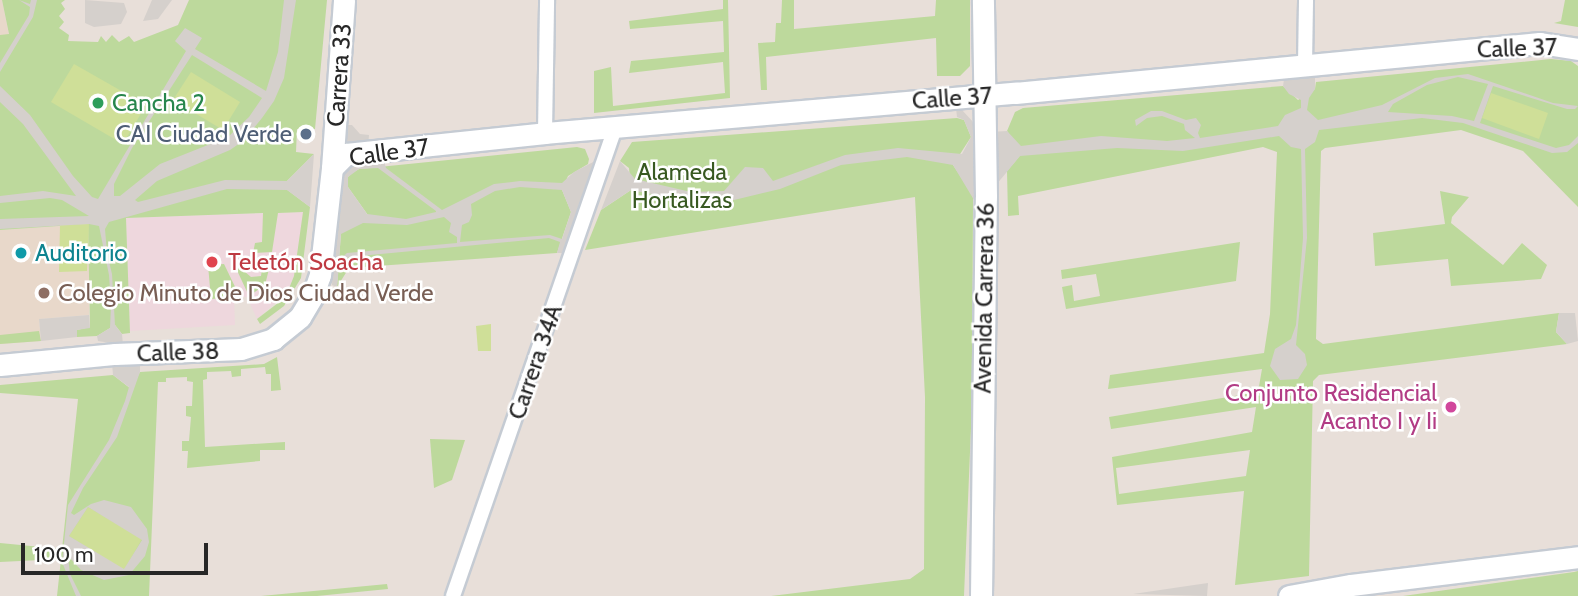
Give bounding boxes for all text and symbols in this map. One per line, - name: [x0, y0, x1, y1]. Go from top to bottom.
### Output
- street label: Carrera 33: [321, 22, 357, 128]
- street label: Calle 37: [1476, 32, 1558, 64]
- street label: Calle 37: [911, 81, 993, 115]
- place label: Cancha 2: [112, 89, 205, 117]
- marker: Cancha 2: [90, 95, 106, 111]
- place label: CAI Ciudad Verde: [116, 120, 292, 148]
- marker: CAI Ciudad Verde: [298, 126, 314, 142]
- street label: Calle 37: [347, 132, 431, 172]
- park label: Alameda Hortalizas: [632, 158, 732, 214]
- street label: Avenida Carrera 36: [968, 202, 1000, 394]
- place label: Auditorio: [35, 239, 128, 267]
- marker: Auditorio: [13, 245, 29, 261]
- place label: Teletón Soacha: [228, 248, 383, 276]
- marker: Teletón Soacha: [202, 252, 222, 272]
- place label: Colegio Minuto de Dios Ciudad Verde: [58, 279, 434, 307]
- marker: Colegio Minuto de Dios Ciudad Verde: [36, 285, 52, 301]
- street label: Carrera 34A: [502, 301, 568, 423]
- street label: Calle 38: [136, 336, 220, 368]
- place label: Conjunto Residencial Acanto I y Ii: [1225, 379, 1437, 435]
- marker: Conjunto Residencial Acanto I y Ii: [1443, 399, 1459, 415]
- scale bar: [24, 530, 212, 574]
- text: 100 m: [34, 542, 93, 567]

